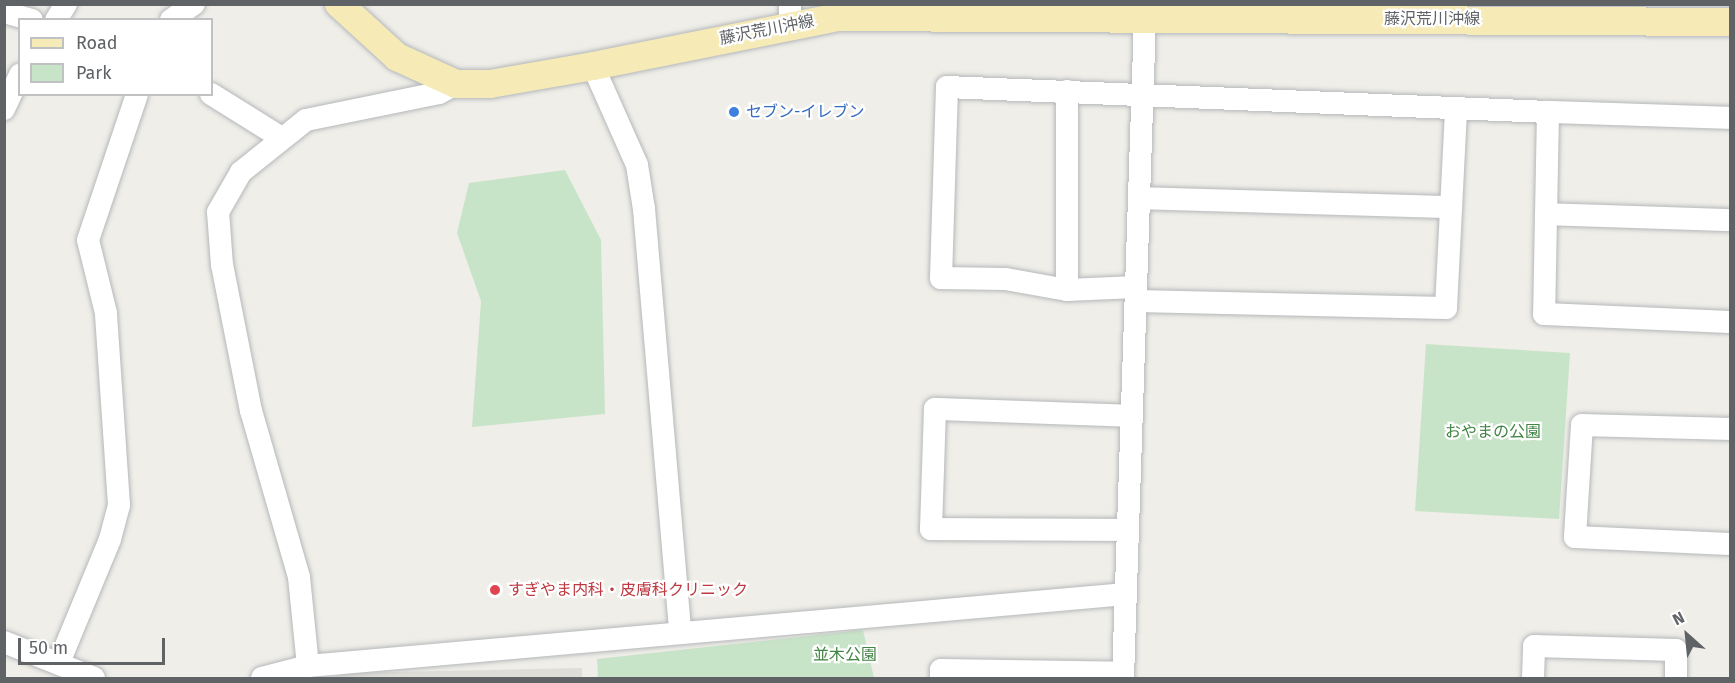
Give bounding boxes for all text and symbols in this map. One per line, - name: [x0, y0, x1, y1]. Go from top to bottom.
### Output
- street label: 藤沢荒川沖線: [1384, 9, 1480, 29]
- street label: 藤沢荒川沖線: [718, 11, 816, 49]
- legend: [18, 18, 213, 96]
- text: Road: [76, 32, 118, 54]
- text: Park: [76, 62, 111, 84]
- place label: セブン-イレブン: [746, 102, 864, 122]
- marker: セブン-イレブン: [727, 105, 741, 119]
- park label: おやまの公園: [1445, 422, 1541, 442]
- place label: すぎやま内科・皮膚科クリニック: [508, 580, 748, 600]
- marker: すぎやま内科・皮膚科クリニック: [486, 581, 504, 599]
- north arrow: [1657, 605, 1717, 665]
- text: N: [1670, 608, 1688, 629]
- scale bar: [21, 626, 168, 664]
- text: 50 m: [29, 637, 68, 659]
- park label: 並木公園: [813, 645, 877, 665]

